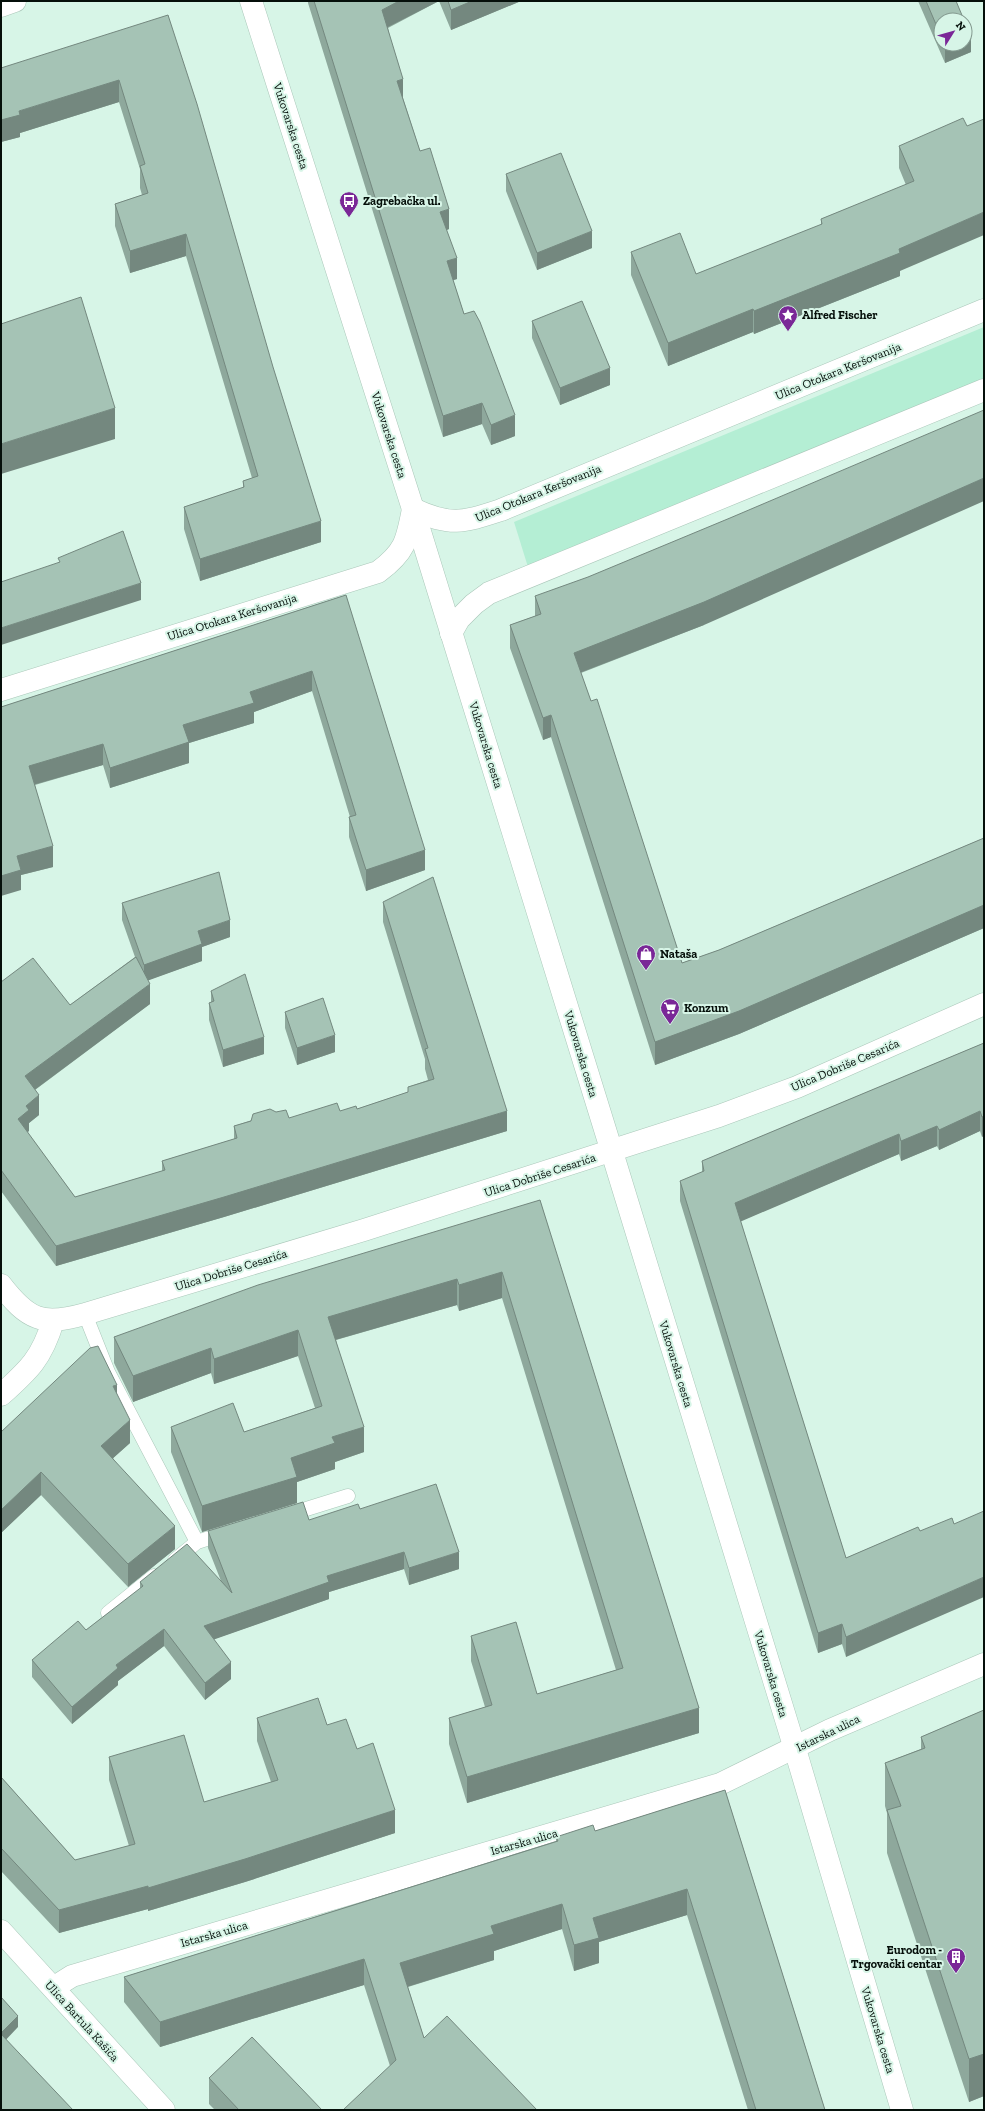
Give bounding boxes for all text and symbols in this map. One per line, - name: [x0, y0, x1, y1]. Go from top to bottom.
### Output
- north arrow: [933, 12, 973, 52]
- text: N: [953, 19, 969, 34]
- street label: Vukovarska cesta: [270, 80, 312, 171]
- bus stop icon: Zagrebačka ul.: [338, 190, 360, 218]
- place label: Zagrebačka ul.: [363, 194, 441, 208]
- place icon: Alfred Fischer: [777, 304, 799, 332]
- place label: Alfred Fischer: [802, 308, 878, 322]
- street label: Ulica Otokara Keršovanija: [773, 339, 904, 404]
- street label: Vukovarska cesta: [368, 389, 410, 480]
- street label: Ulica Otokara Keršovanija: [473, 461, 604, 526]
- street label: Ulica Otokara Keršovanija: [166, 591, 299, 644]
- street label: Vukovarska cesta: [466, 699, 506, 790]
- shop icon: Nataša: [635, 943, 657, 971]
- place label: Nataša: [660, 947, 697, 961]
- supermarket icon: Konzum: [659, 997, 681, 1025]
- place label: Konzum: [684, 1001, 729, 1015]
- street label: Vukovarska cesta: [561, 1008, 601, 1099]
- street label: Ulica Dobriše Cesarića: [789, 1036, 902, 1094]
- street label: Ulica Dobriše Cesarića: [482, 1150, 598, 1200]
- street label: Ulica Dobriše Cesarića: [173, 1246, 289, 1294]
- street label: Vukovarska cesta: [656, 1318, 696, 1409]
- street label: Vukovarska cesta: [751, 1628, 791, 1719]
- street label: Istarska ulica: [794, 1712, 862, 1754]
- street label: Istarska ulica: [489, 1826, 559, 1858]
- street label: Istarska ulica: [179, 1918, 249, 1950]
- place label: Eurodom - Trgovački centar: [851, 1943, 943, 1971]
- building icon: Eurodom - Trgovački centar: [945, 1946, 967, 1974]
- street label: Ulica Bartula Kašića: [42, 1978, 122, 2064]
- street label: Vukovarska cesta: [858, 1984, 898, 2075]

